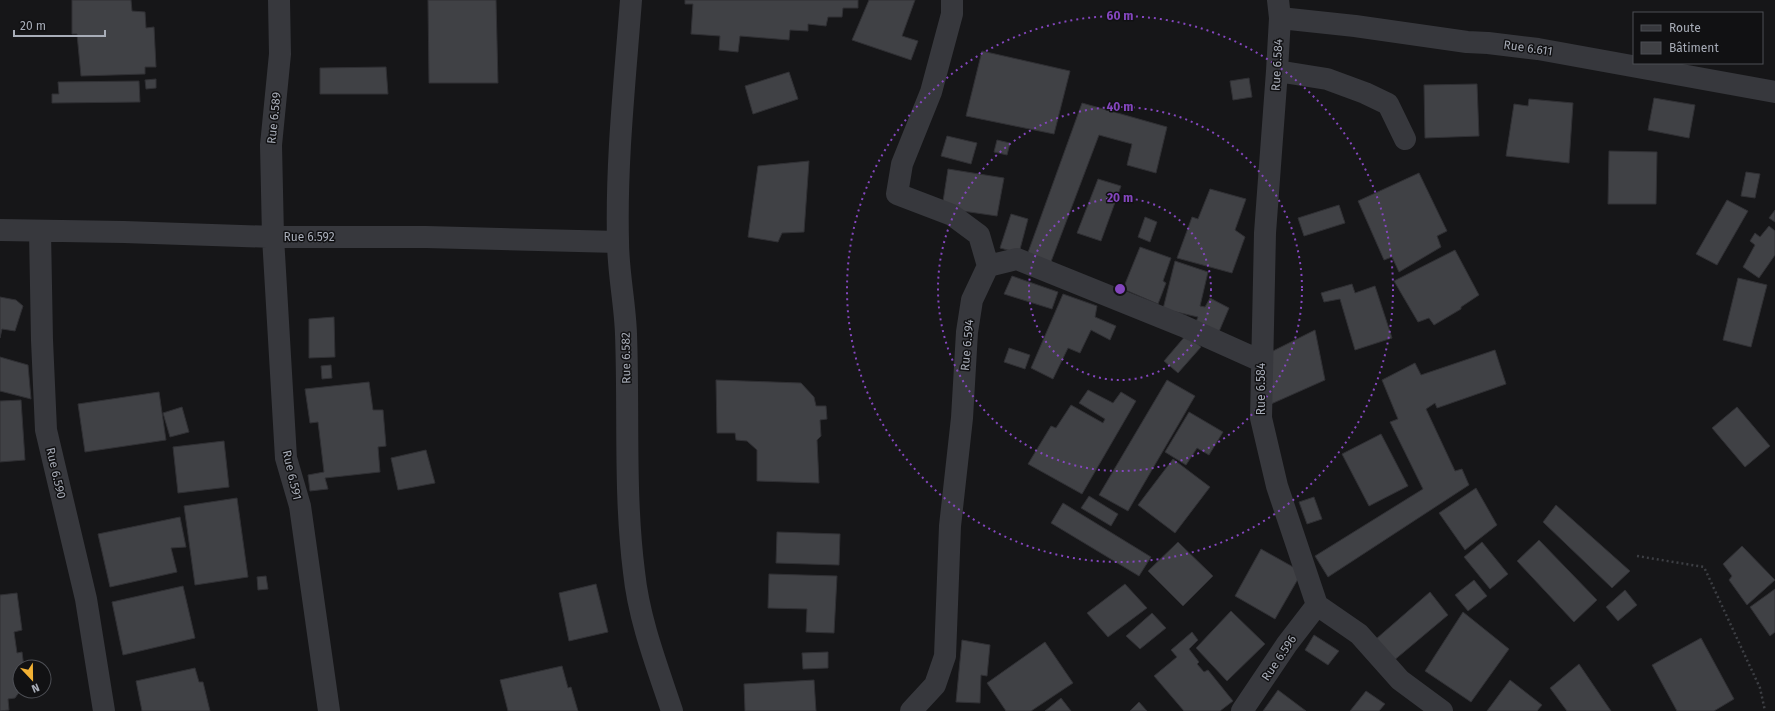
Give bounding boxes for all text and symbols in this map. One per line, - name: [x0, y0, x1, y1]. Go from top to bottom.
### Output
- text: 60 m: [1107, 9, 1133, 23]
- scale bar: [14, 12, 105, 38]
- legend: [1633, 12, 1763, 64]
- text: 20 m: [20, 19, 46, 33]
- text: Route: [1669, 21, 1701, 35]
- street label: Rue 6.584: [1269, 38, 1285, 92]
- street label: Rue 6.611: [1503, 38, 1553, 58]
- text: Bâtiment: [1669, 41, 1719, 55]
- street label: Rue 6.589: [264, 91, 284, 145]
- text: 40 m: [1107, 100, 1133, 114]
- text: 20 m: [1107, 191, 1133, 205]
- street label: Rue 6.592: [283, 230, 335, 244]
- centre of rings: [1113, 282, 1127, 296]
- street label: Rue 6.594: [958, 318, 976, 371]
- street label: Rue 6.582: [619, 332, 633, 384]
- street label: Rue 6.584: [1254, 362, 1268, 415]
- street label: Rue 6.590: [43, 446, 69, 500]
- street label: Rue 6.591: [280, 449, 304, 501]
- street label: Rue 6.596: [1259, 633, 1299, 683]
- north arrow: [12, 659, 52, 699]
- text: N: [30, 680, 41, 695]

